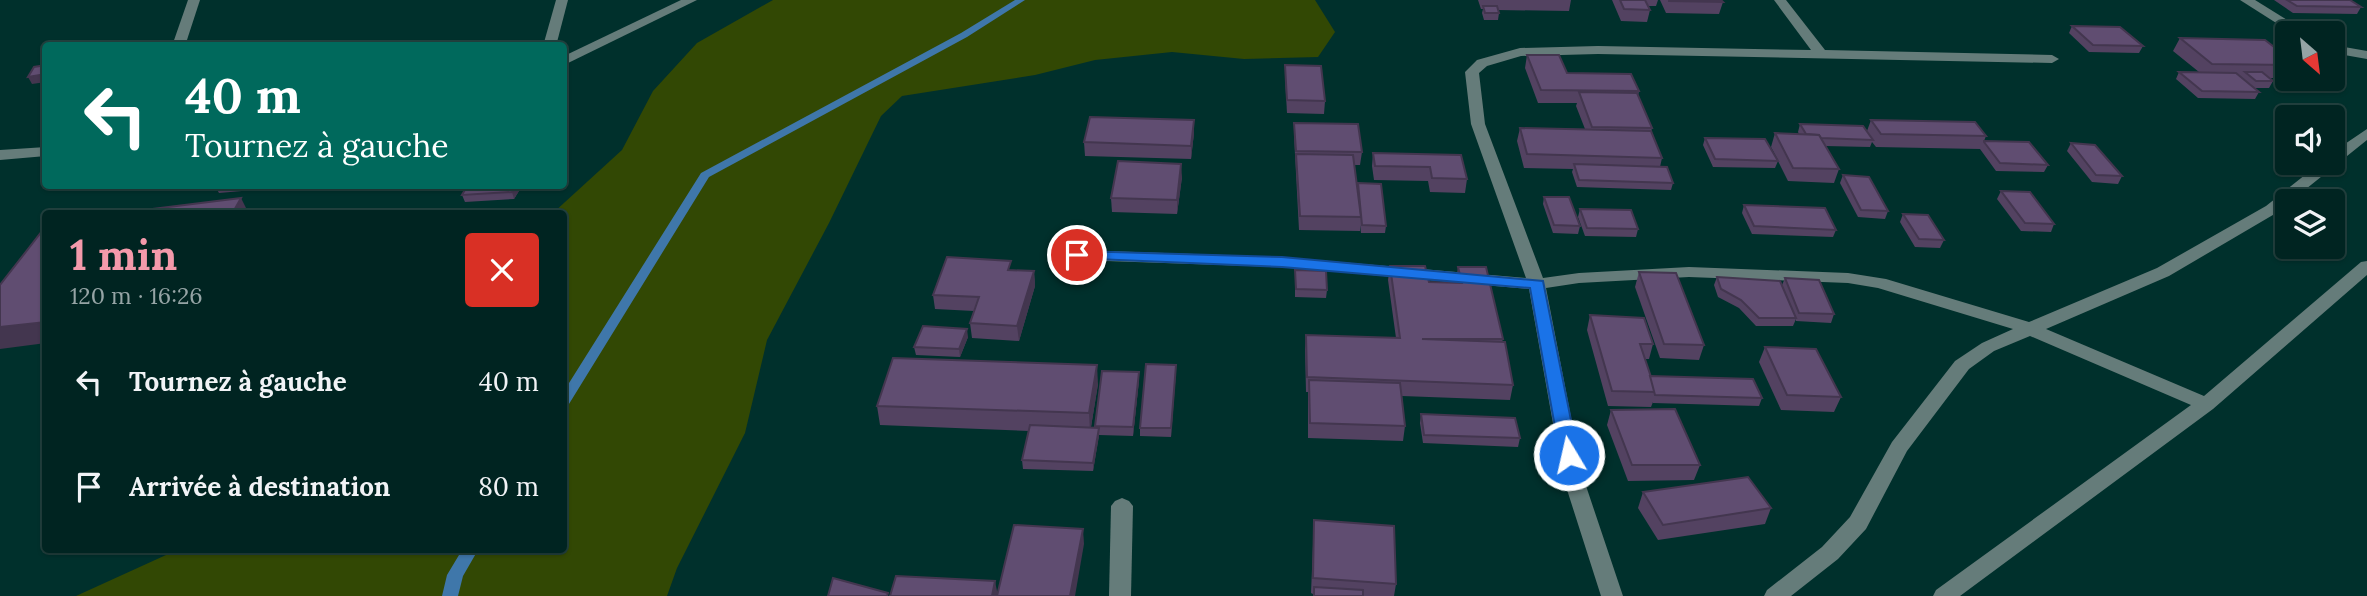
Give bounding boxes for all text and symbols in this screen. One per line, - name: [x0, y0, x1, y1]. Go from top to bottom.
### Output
- north arrow: [2275, 21, 2345, 91]
- map controls: [2275, 21, 2345, 259]
- text: 40 m: [185, 64, 301, 126]
- icon: left: [70, 70, 161, 161]
- button: sound: [2275, 105, 2345, 175]
- text: Tournez à gauche: [185, 125, 449, 166]
- button: layers: [2275, 189, 2345, 259]
- pin: [1047, 225, 1107, 285]
- text: 1 min: [70, 228, 177, 282]
- button: close: [465, 233, 539, 307]
- icon: arrive: [1058, 236, 1096, 274]
- text: 120 m · 16:26: [70, 281, 203, 310]
- icon: left: [70, 363, 108, 401]
- text: Tournez à gauche: [129, 365, 347, 398]
- text: 40 m: [479, 365, 539, 398]
- position arrow: [1532, 418, 1606, 492]
- icon: arrive: [70, 468, 108, 506]
- text: Arrivée à destination: [129, 470, 390, 503]
- text: 80 m: [478, 470, 539, 503]

